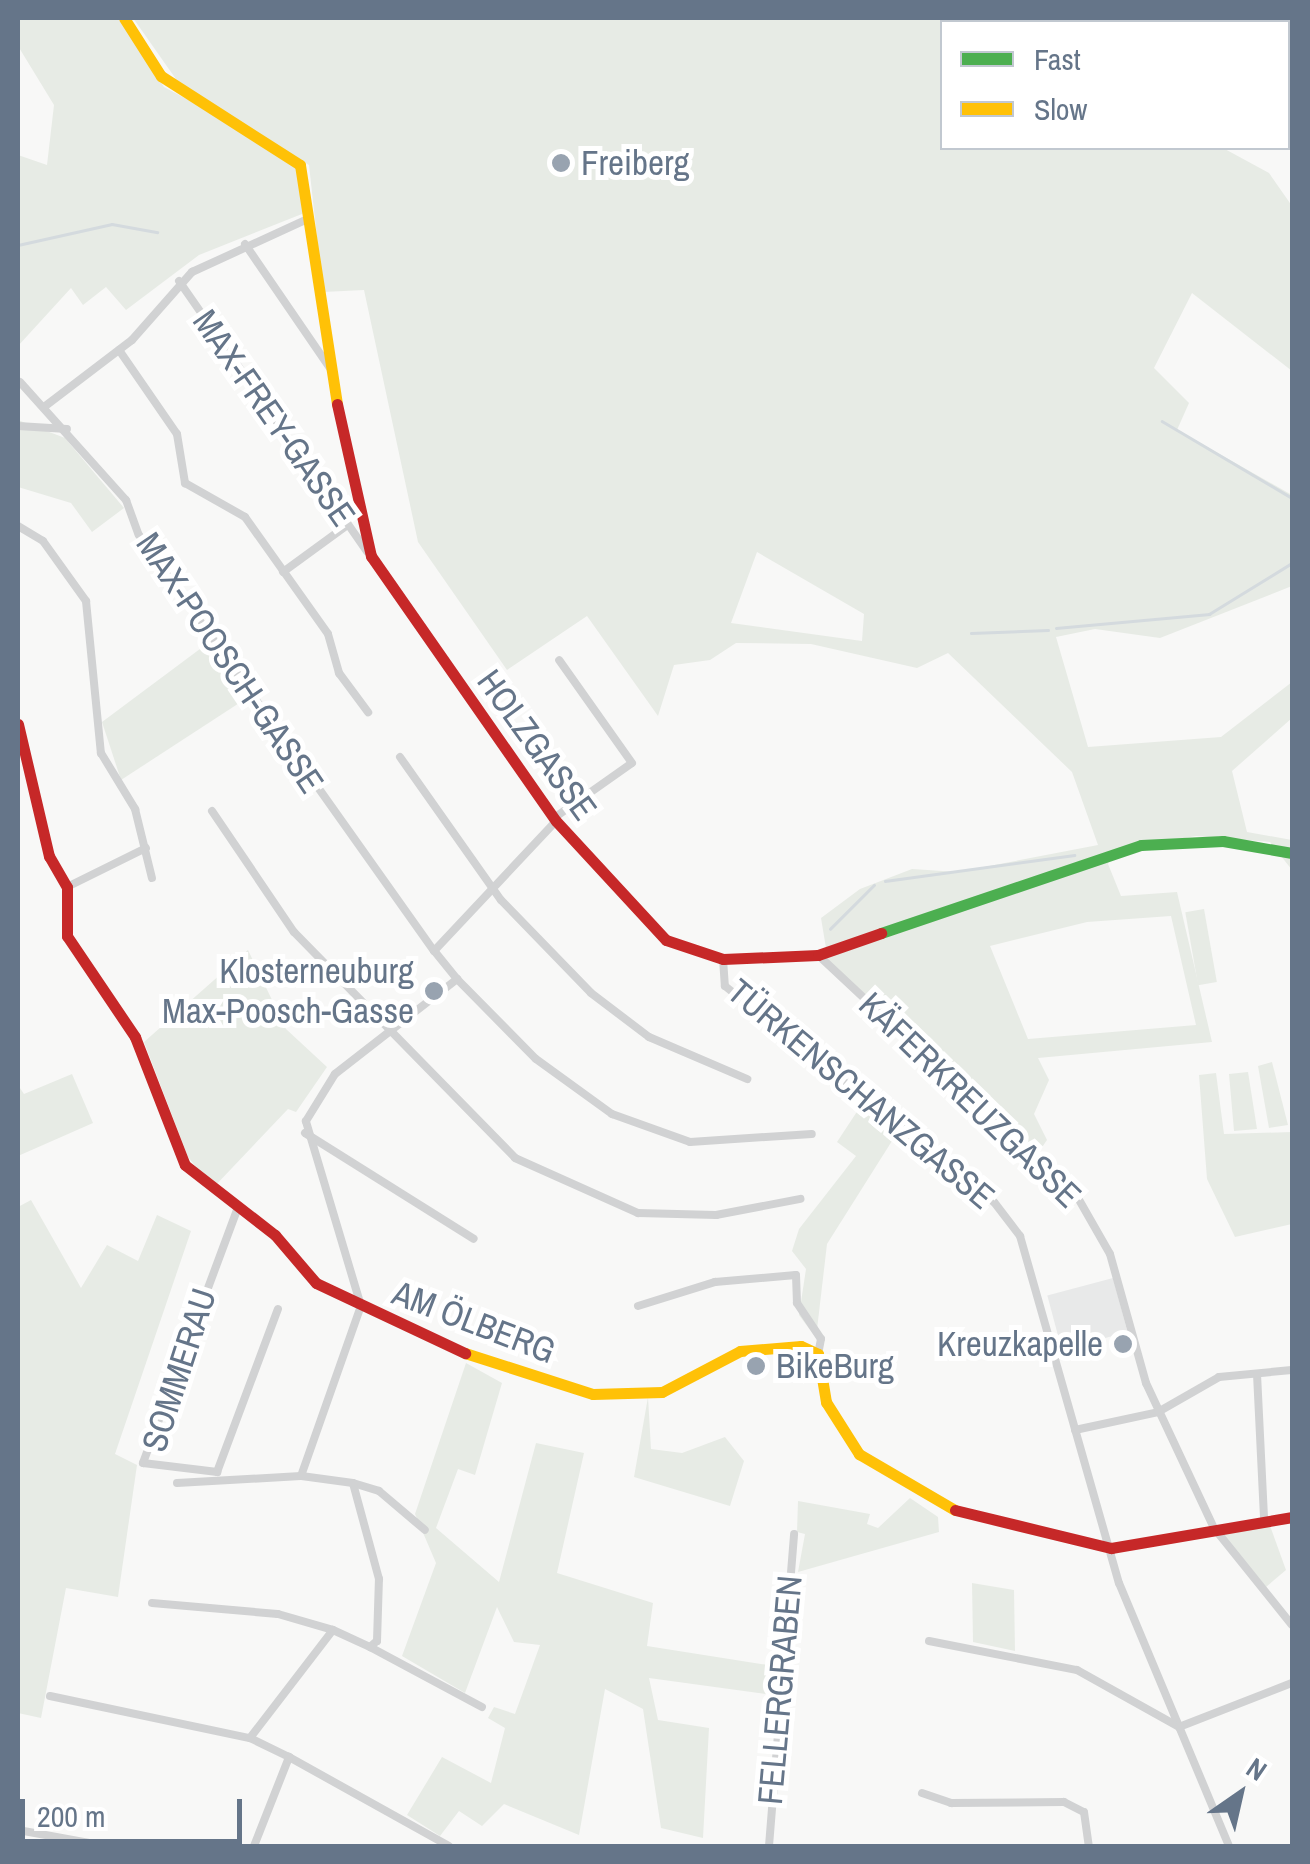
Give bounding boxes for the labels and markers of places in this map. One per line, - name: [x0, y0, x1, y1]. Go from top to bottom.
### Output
- place label: Freiberg: [581, 142, 689, 184]
- marker: Freiberg: [550, 152, 572, 174]
- place label: Klosterneuburg Max-Poosch-Gasse: [162, 950, 414, 1032]
- marker: Klosterneuburg Max-Poosch-Gasse: [423, 980, 445, 1002]
- place label: Kreuzkapelle: [937, 1323, 1103, 1365]
- marker: Kreuzkapelle: [1112, 1333, 1134, 1355]
- place label: BikeBurg: [776, 1345, 894, 1387]
- marker: BikeBurg: [745, 1355, 767, 1377]

